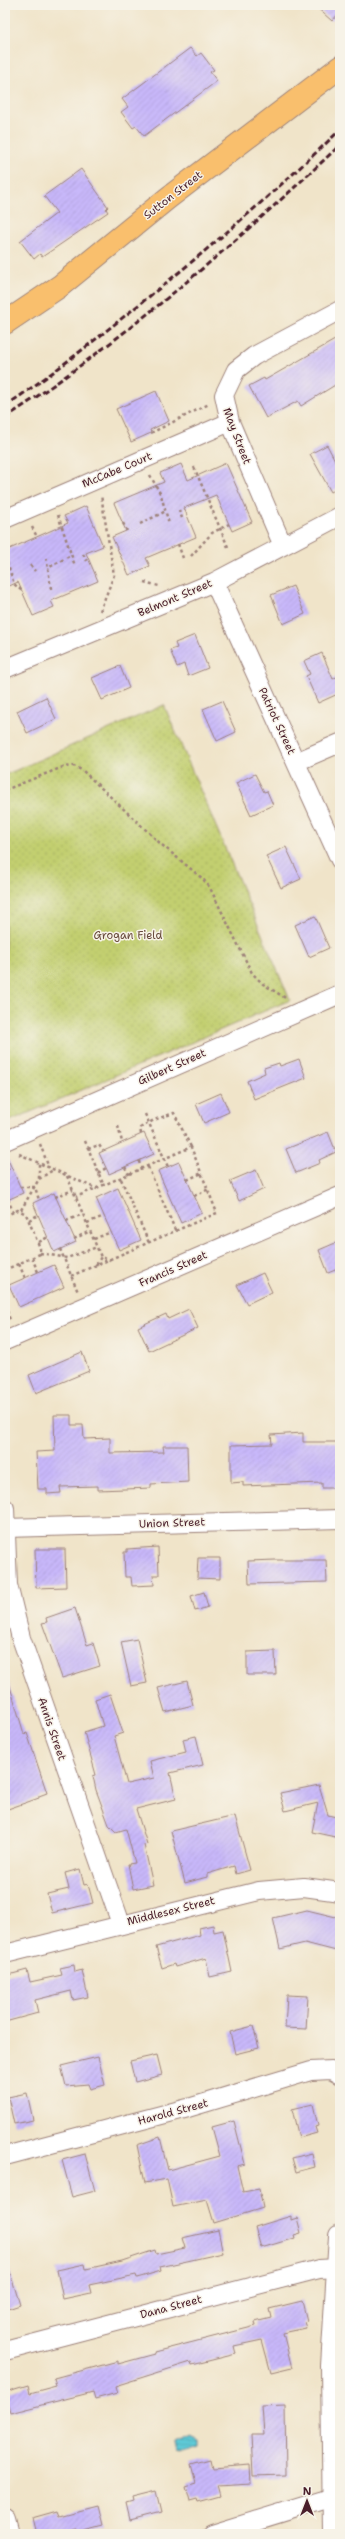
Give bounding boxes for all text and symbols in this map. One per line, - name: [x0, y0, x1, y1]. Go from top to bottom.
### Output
- street label: Sutton Street: [141, 167, 206, 223]
- street label: May Street: [219, 405, 255, 467]
- street label: McCabe Court: [80, 448, 155, 492]
- street label: Belmont Street: [135, 575, 215, 620]
- street label: Patriot Street: [255, 685, 299, 757]
- park label: Grogan Field: [94, 928, 162, 943]
- street label: Gilbert Street: [136, 1045, 209, 1089]
- street label: Francis Street: [136, 1247, 210, 1291]
- street label: Union Street: [139, 1514, 206, 1532]
- street label: Annis Street: [34, 1695, 70, 1763]
- street label: Middlesex Street: [126, 1893, 217, 1929]
- street label: Harold Street: [136, 2095, 210, 2129]
- street label: Dana Street: [138, 2291, 204, 2322]
- north arrow: [287, 2481, 327, 2521]
- text: N: [303, 2484, 312, 2499]

